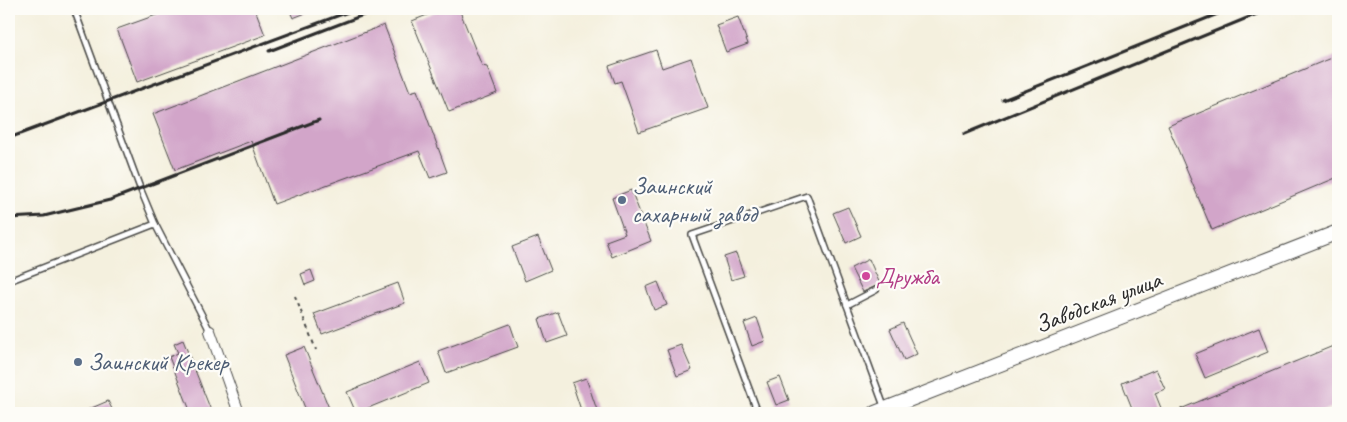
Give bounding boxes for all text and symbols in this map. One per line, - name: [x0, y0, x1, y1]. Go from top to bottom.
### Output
- place label: Заинский сахарный завод: [632, 171, 760, 230]
- marker: Заинский сахарный завод: [616, 194, 628, 206]
- place label: Дружба: [876, 261, 940, 291]
- street label: Заводская улица: [1031, 264, 1167, 340]
- marker: Дружба: [860, 270, 872, 282]
- place label: Заинский Крекер: [88, 347, 230, 377]
- marker: Заинский Крекер: [72, 356, 84, 368]

